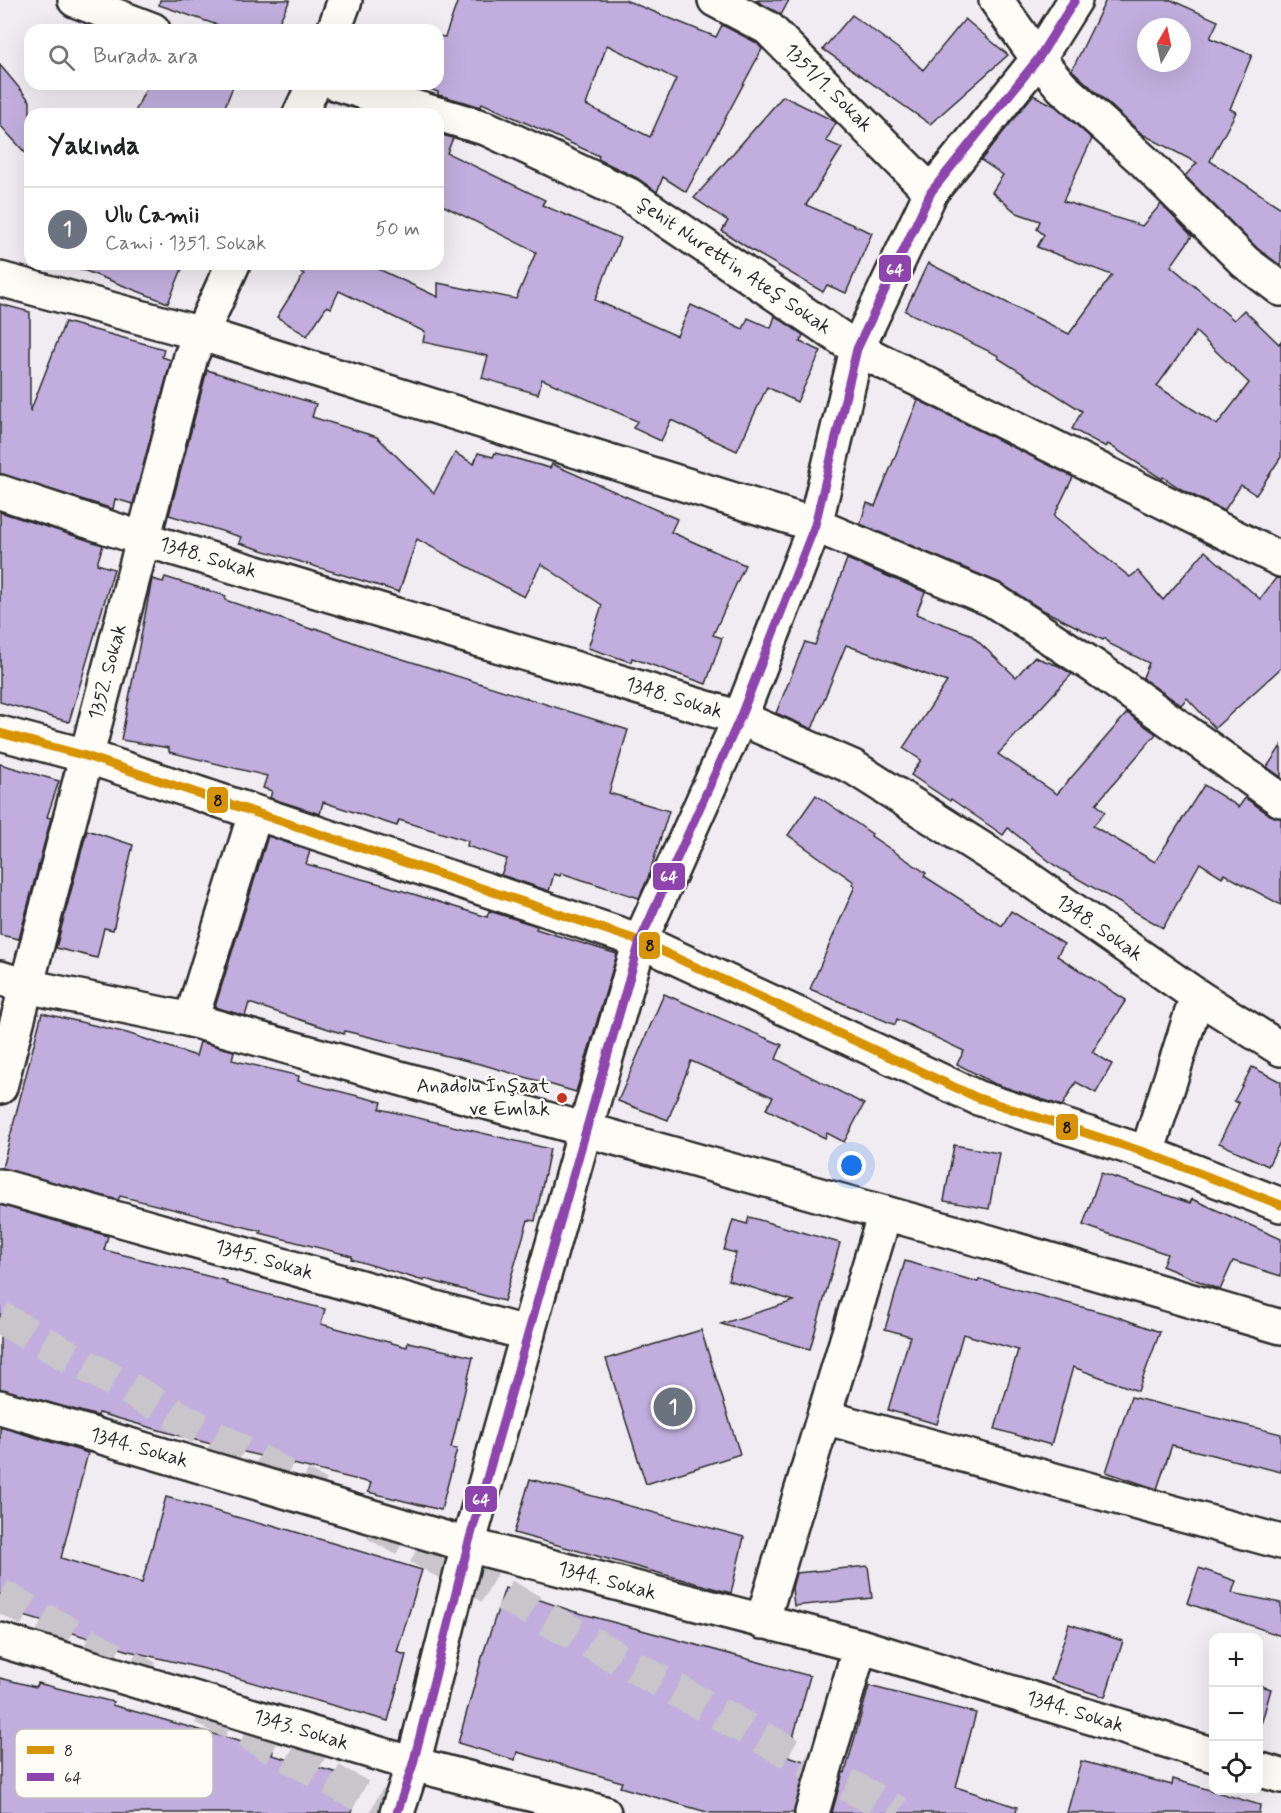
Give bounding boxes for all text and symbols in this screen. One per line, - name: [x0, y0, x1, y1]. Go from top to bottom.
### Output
- north arrow: [1137, 18, 1191, 72]
- search box: [24, 24, 444, 90]
- street label: 1351/1. Sokak: [778, 38, 878, 138]
- icon: search: [45, 41, 78, 74]
- text: Burada ara: [93, 43, 198, 71]
- text: Yakında: [48, 130, 140, 164]
- street label: Şehit Nurettin Ateş Sokak: [632, 191, 836, 341]
- text: Ulu Camii: [105, 202, 199, 230]
- text: 1: [63, 216, 72, 243]
- text: 50 m: [375, 216, 420, 243]
- text: Cami · 1351. Sokak: [105, 230, 266, 257]
- line badge: 64: [878, 254, 912, 283]
- text: 64: [886, 260, 904, 281]
- street label: 1348. Sokak: [156, 530, 260, 586]
- street label: 1352. Sokak: [82, 621, 134, 723]
- street label: 1348. Sokak: [622, 670, 726, 726]
- line badge: 8: [206, 786, 229, 814]
- text: 8: [213, 791, 223, 812]
- line badge: 64: [652, 862, 686, 891]
- text: 64: [660, 867, 678, 888]
- street label: 1348. Sokak: [1050, 888, 1148, 968]
- line badge: 8: [638, 931, 661, 960]
- text: 8: [645, 936, 655, 957]
- place label: Anadolu İnşaat ve Emlak: [417, 1073, 550, 1123]
- marker: Anadolu İnşaat ve Emlak: [555, 1091, 569, 1105]
- line badge: 8: [1055, 1113, 1079, 1141]
- text: 8: [1062, 1118, 1072, 1139]
- your location: [837, 1151, 866, 1180]
- street label: 1345. Sokak: [212, 1233, 317, 1287]
- pin: 1: [654, 1384, 692, 1430]
- street label: 1344. Sokak: [87, 1421, 191, 1475]
- line badge: 64: [464, 1485, 498, 1513]
- text: 64: [472, 1490, 490, 1511]
- street label: 1344. Sokak: [555, 1555, 659, 1607]
- map controls: [1209, 1633, 1263, 1795]
- button: +: [1209, 1633, 1263, 1687]
- street label: 1344. Sokak: [1023, 1684, 1127, 1740]
- button: −: [1209, 1687, 1263, 1741]
- street label: 1343. Sokak: [250, 1703, 352, 1757]
- legend: [15, 1729, 213, 1798]
- text: 8: [64, 1741, 73, 1762]
- button: locate: [1209, 1741, 1263, 1795]
- text: 64: [64, 1768, 82, 1789]

